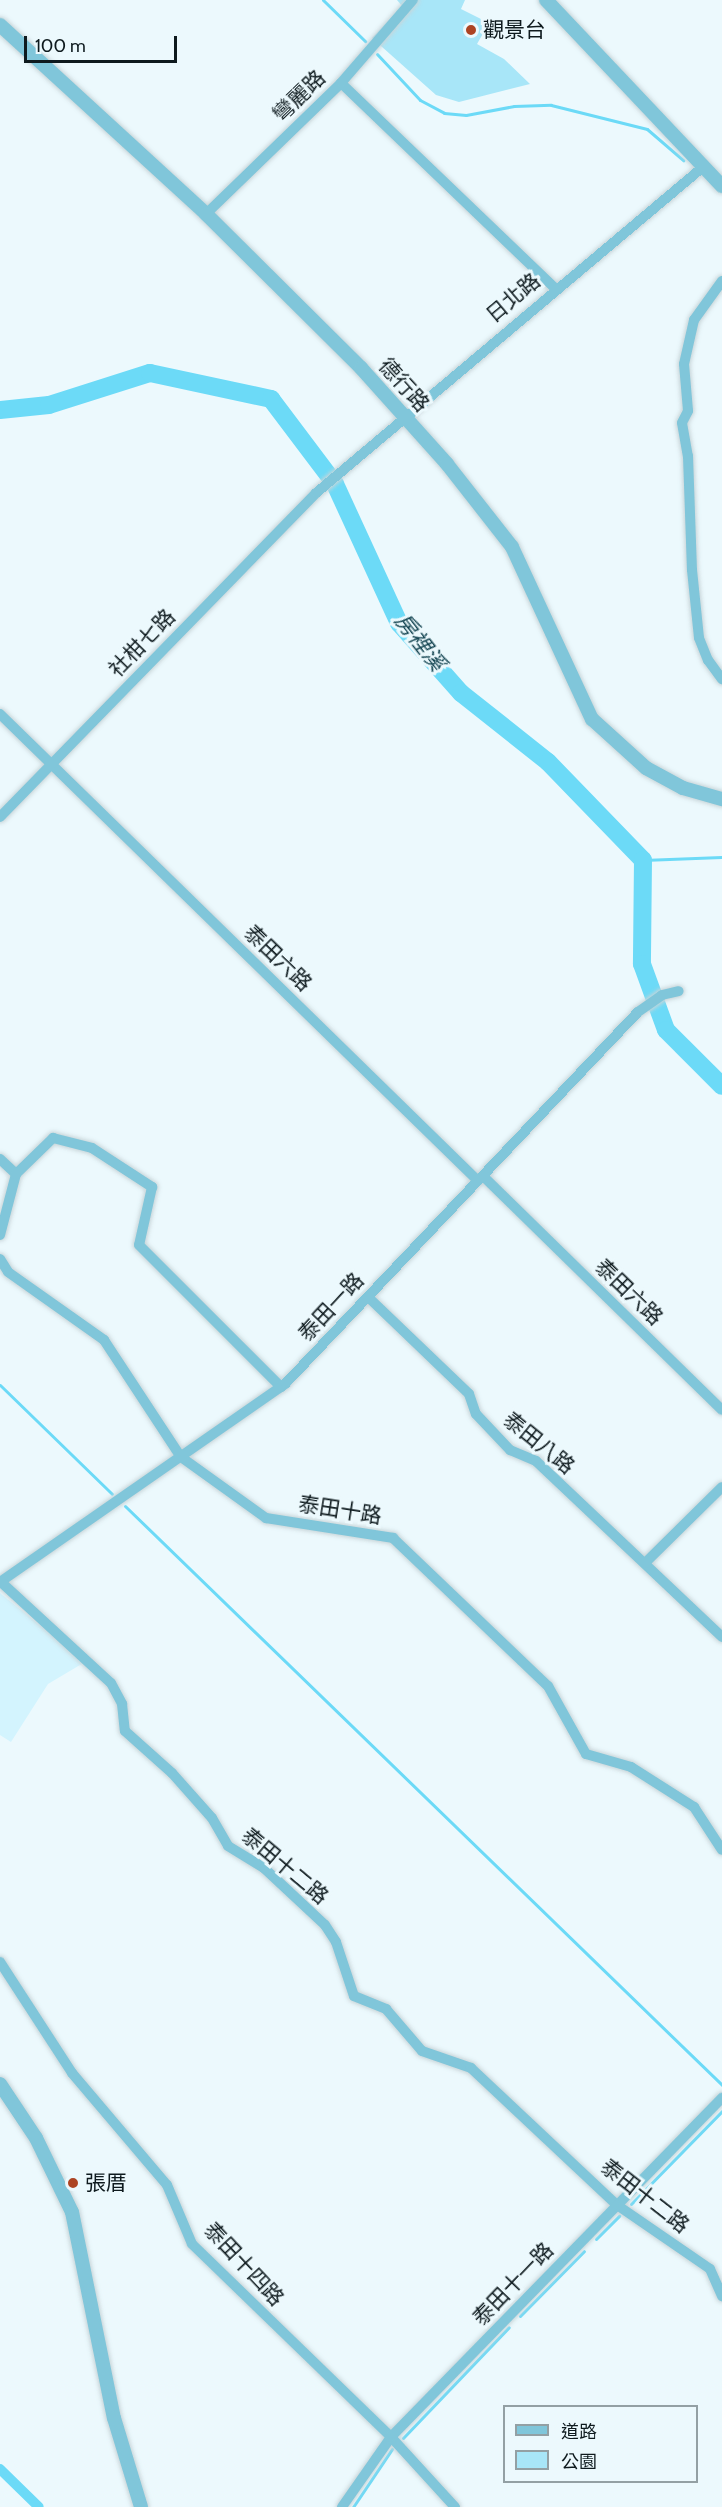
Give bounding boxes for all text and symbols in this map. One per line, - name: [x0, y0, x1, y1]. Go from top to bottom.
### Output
- place label: 觀景台: [483, 17, 546, 43]
- marker: 觀景台: [464, 23, 478, 37]
- scale bar: [27, 24, 180, 62]
- text: 100 m: [35, 35, 86, 57]
- street label: 彎麗路: [268, 65, 330, 127]
- street label: 日北路: [481, 268, 545, 328]
- street label: 德行路: [374, 353, 434, 417]
- street label: 社柑七路: [104, 604, 180, 682]
- water label: 房裡溪: [389, 608, 451, 676]
- street label: 泰田六路: [239, 920, 317, 996]
- street label: 泰田六路: [590, 1254, 668, 1330]
- street label: 泰田一路: [293, 1268, 369, 1346]
- street label: 泰田八路: [498, 1407, 580, 1479]
- street label: 泰田十路: [297, 1491, 383, 1529]
- street label: 泰田十二路: [237, 1823, 333, 1909]
- street label: 泰田十二路: [596, 2154, 694, 2238]
- place label: 張厝: [85, 2170, 127, 2196]
- marker: 張厝: [66, 2176, 80, 2190]
- street label: 泰田十四路: [199, 2217, 289, 2311]
- street label: 泰田十一路: [467, 2237, 559, 2331]
- legend: [503, 2405, 698, 2483]
- text: 道路: [561, 2421, 597, 2443]
- text: 公園: [561, 2451, 597, 2473]

